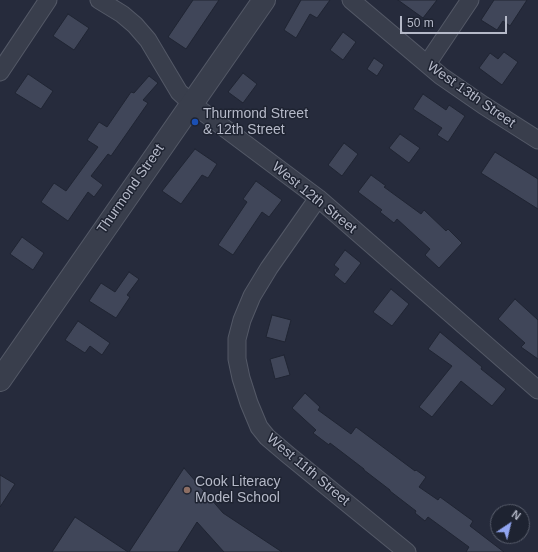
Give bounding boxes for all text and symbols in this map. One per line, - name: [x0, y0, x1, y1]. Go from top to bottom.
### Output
- scale bar: [402, 8, 509, 34]
- text: 50 m: [407, 16, 434, 30]
- street label: West 13th Street: [424, 58, 518, 132]
- place label: Thurmond Street & 12th Street: [203, 106, 308, 138]
- marker: Thurmond Street & 12th Street: [190, 117, 200, 127]
- street label: Thurmond Street: [94, 141, 168, 237]
- street label: West 12th Street: [268, 159, 360, 237]
- street label: West 11th Street: [263, 430, 353, 510]
- place label: Cook Literacy Model School: [195, 474, 281, 506]
- marker: Cook Literacy Model School: [182, 485, 192, 495]
- north arrow: [490, 504, 530, 544]
- text: N: [510, 508, 523, 522]

